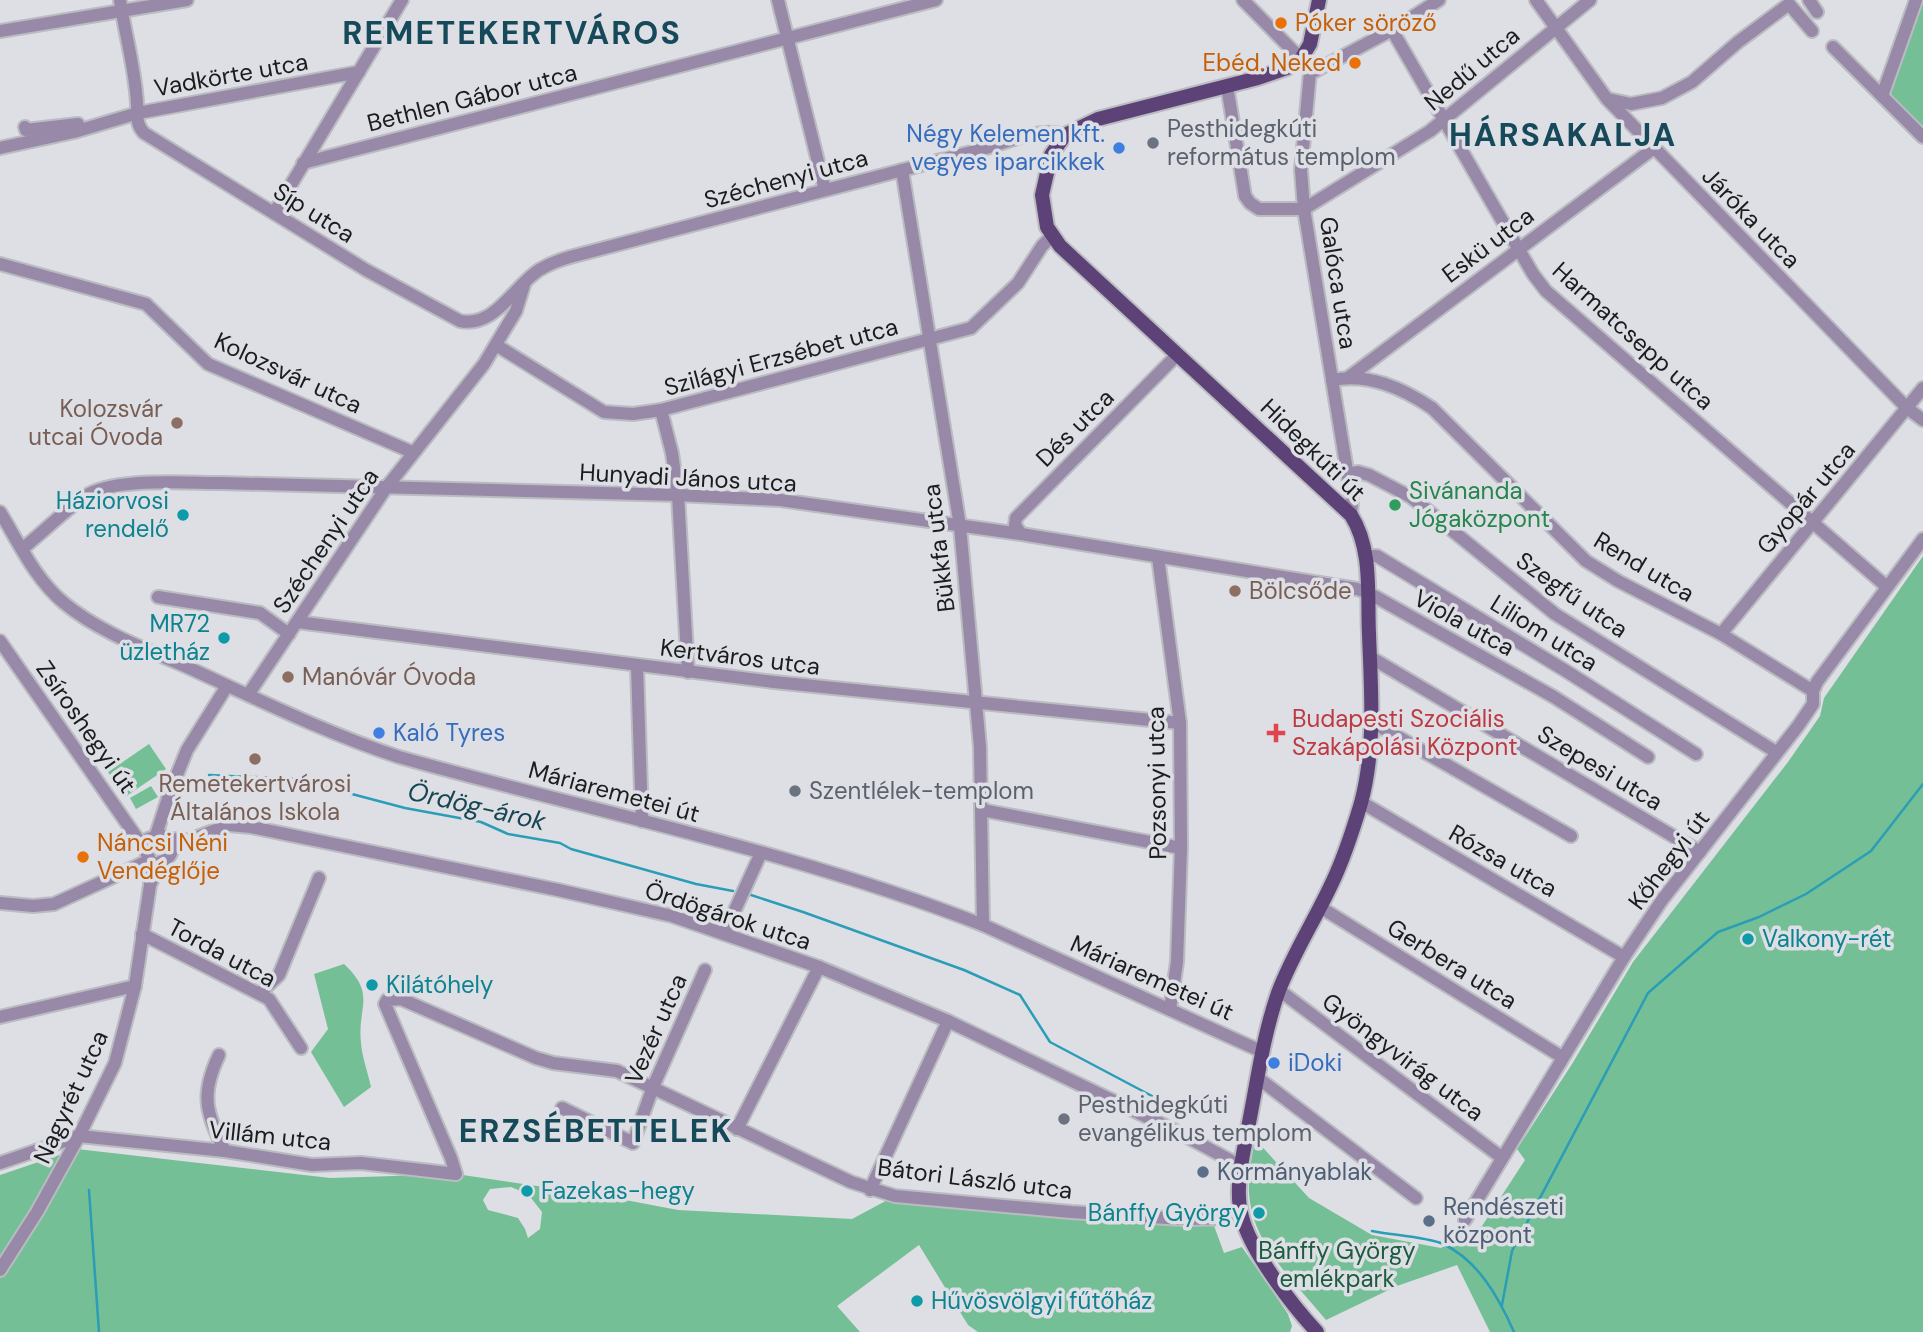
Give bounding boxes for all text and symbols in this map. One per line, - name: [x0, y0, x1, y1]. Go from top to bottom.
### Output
- place label: Póker söröző: [1295, 7, 1437, 38]
- district label: REMETEKERTVÁROS: [342, 12, 682, 54]
- marker: Póker söröző: [1273, 15, 1289, 31]
- street label: Nedű utca: [1418, 20, 1526, 117]
- street label: Vadkörte utca: [151, 46, 310, 103]
- place label: Ebéd. Neked: [1202, 47, 1341, 78]
- marker: Ebéd. Neked: [1347, 55, 1363, 71]
- street label: Bethlen Gábor utca: [364, 56, 580, 139]
- place label: Pesthidegkúti református templom: [1167, 113, 1396, 172]
- district label: HÁRSAKALJA: [1449, 114, 1677, 156]
- place label: Négy Kelemen kft. vegyes iparcikkek: [906, 118, 1105, 177]
- marker: Pesthidegkúti református templom: [1145, 135, 1161, 151]
- marker: Négy Kelemen kft. vegyes iparcikkek: [1111, 140, 1127, 156]
- street label: Széchenyi utca: [701, 142, 871, 215]
- street label: Járóka utca: [1695, 161, 1807, 275]
- street label: Síp utca: [268, 176, 361, 250]
- street label: Eskü utca: [1435, 200, 1540, 289]
- street label: Galóca utca: [1313, 215, 1364, 351]
- street label: Harmatcsepp utca: [1546, 255, 1721, 416]
- street label: Szilágyi Erzsébet utca: [661, 310, 901, 403]
- street label: Kolozsvár utca: [209, 325, 367, 420]
- street label: Dés utca: [1029, 382, 1120, 473]
- street label: Hidegkúti út: [1254, 392, 1373, 508]
- place label: Kolozsvár utcai Óvoda: [28, 393, 163, 452]
- marker: Kolozsvár utcai Óvoda: [169, 415, 185, 431]
- street label: Gyopár utca: [1750, 435, 1862, 560]
- street label: Hunyadi János utca: [579, 456, 797, 499]
- street label: Széchenyi utca: [266, 462, 385, 619]
- place label: Sivánanda Jógaközpont: [1409, 475, 1550, 534]
- street label: Bükkfa utca: [915, 482, 962, 614]
- place label: Háziorvosi rendelő: [56, 485, 169, 544]
- marker: Sivánanda Jógaközpont: [1387, 497, 1403, 513]
- marker: Háziorvosi rendelő: [175, 507, 191, 523]
- street label: Rend utca: [1588, 524, 1700, 609]
- street label: Szegfű utca: [1510, 545, 1634, 645]
- place label: Bölcsőde: [1249, 575, 1352, 606]
- street label: Viola utca: [1408, 582, 1520, 663]
- marker: Bölcsőde: [1227, 583, 1243, 599]
- street label: Liliom utca: [1485, 587, 1604, 678]
- place label: MR72 üzletház: [119, 608, 210, 667]
- marker: MR72 üzletház: [216, 630, 232, 646]
- street label: Kertváros utca: [658, 631, 822, 682]
- street label: Zsíroshegyi út: [29, 655, 143, 799]
- place label: Manóvár Óvoda: [302, 661, 476, 692]
- marker: Manóvár Óvoda: [280, 669, 296, 685]
- place label: Budapesti Szociális Szakápolási Központ: [1292, 703, 1518, 762]
- street label: Pozsonyi utca: [1140, 706, 1173, 860]
- place label: Kaló Tyres: [393, 717, 505, 748]
- street label: Szepesi utca: [1532, 718, 1669, 817]
- marker: Budapesti Szociális Szakápolási Központ: [1266, 723, 1286, 743]
- marker: Kaló Tyres: [371, 725, 387, 741]
- marker: Remetekertvárosi Általános Iskola: [247, 751, 263, 767]
- street label: Máriaremetei út: [525, 754, 703, 829]
- place label: Remetekertvárosi Általános Iskola: [158, 768, 352, 827]
- water label: Ördög-árok: [405, 774, 550, 839]
- place label: Szentlélek-templom: [809, 775, 1034, 806]
- marker: Szentlélek-templom: [787, 783, 803, 799]
- street label: Kőhegyi út: [1621, 804, 1716, 916]
- street label: Rózsa utca: [1444, 817, 1563, 904]
- place label: Náncsi Néni Vendéglője: [97, 827, 228, 886]
- marker: Náncsi Néni Vendéglője: [75, 849, 91, 865]
- street label: Ördögárok utca: [641, 874, 815, 957]
- street label: Torda utca: [163, 911, 282, 994]
- street label: Gerbera utca: [1382, 911, 1523, 1016]
- place label: Valkony-rét: [1762, 923, 1891, 954]
- street label: Máriaremetei út: [1066, 928, 1239, 1027]
- marker: Valkony-rét: [1740, 931, 1756, 947]
- place label: Kilátóhely: [386, 969, 493, 1000]
- street label: Vezér utca: [617, 969, 694, 1089]
- marker: Kilátóhely: [364, 977, 380, 993]
- street label: Gyöngyvirág utca: [1316, 986, 1490, 1128]
- street label: Nagyrét utca: [26, 1025, 115, 1168]
- place label: iDoki: [1288, 1047, 1342, 1078]
- marker: iDoki: [1266, 1055, 1282, 1071]
- place label: Pesthidegkúti evangélikus templom: [1078, 1089, 1312, 1148]
- district label: ERZSÉBETTELEK: [459, 1110, 733, 1152]
- marker: Pesthidegkúti evangélikus templom: [1056, 1111, 1072, 1127]
- street label: Villám utca: [207, 1114, 333, 1157]
- street label: Bátori László utca: [876, 1151, 1074, 1206]
- place label: Kormányablak: [1217, 1156, 1372, 1187]
- marker: Kormányablak: [1195, 1164, 1211, 1180]
- place label: Fazekas-hegy: [541, 1175, 695, 1206]
- marker: Fazekas-hegy: [519, 1183, 535, 1199]
- place label: Rendészeti központ: [1443, 1191, 1564, 1250]
- place label: Bánffy György: [1088, 1197, 1245, 1228]
- marker: Bánffy György: [1251, 1205, 1267, 1221]
- marker: Rendészeti központ: [1421, 1213, 1437, 1229]
- park label: Bánffy György emlékpark: [1258, 1235, 1416, 1294]
- place label: Hűvösvölgyi fűtőház: [931, 1285, 1152, 1316]
- marker: Hűvösvölgyi fűtőház: [909, 1293, 925, 1309]

